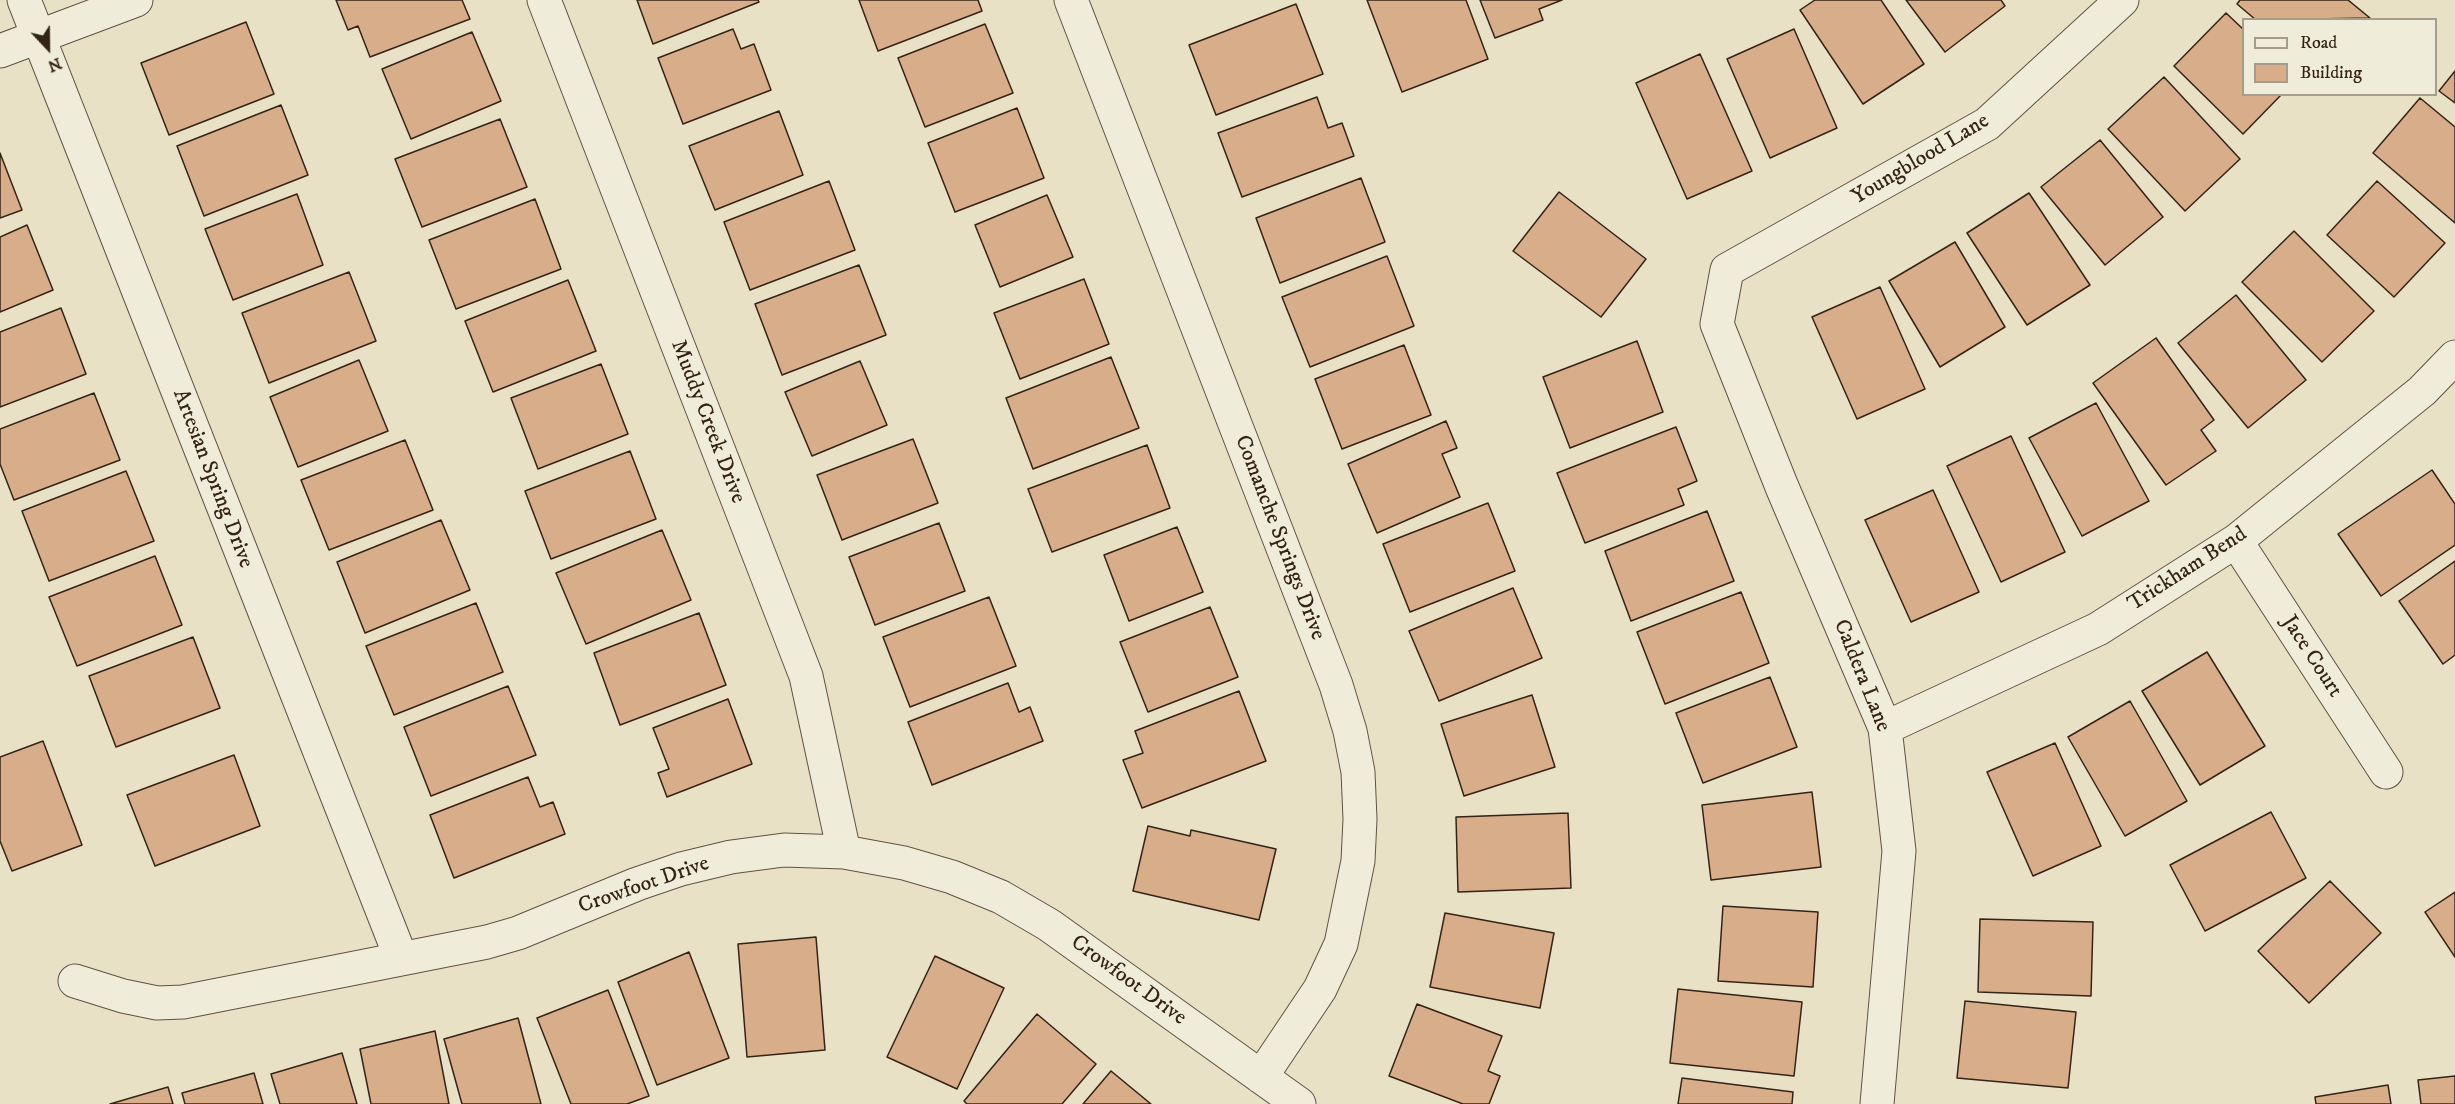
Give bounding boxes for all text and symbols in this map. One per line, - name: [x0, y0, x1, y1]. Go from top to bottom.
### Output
- north arrow: [18, 18, 78, 78]
- legend: [2242, 18, 2437, 96]
- text: Road: [2300, 32, 2337, 54]
- text: N: [45, 53, 65, 76]
- text: Building: [2300, 62, 2362, 84]
- street label: Youngblood Lane: [1848, 109, 1994, 211]
- street label: Muddy Creek Drive: [664, 337, 750, 507]
- street label: Artesian Spring Drive: [166, 386, 258, 572]
- street label: Comanche Springs Drive: [1228, 432, 1330, 644]
- street label: Trickham Bend: [2124, 522, 2252, 618]
- street label: Jace Court: [2275, 611, 2347, 703]
- street label: Caldera Lane: [1827, 616, 1895, 736]
- street label: Crowfoot Drive: [575, 851, 713, 921]
- street label: Crowfoot Drive: [1065, 930, 1191, 1032]

